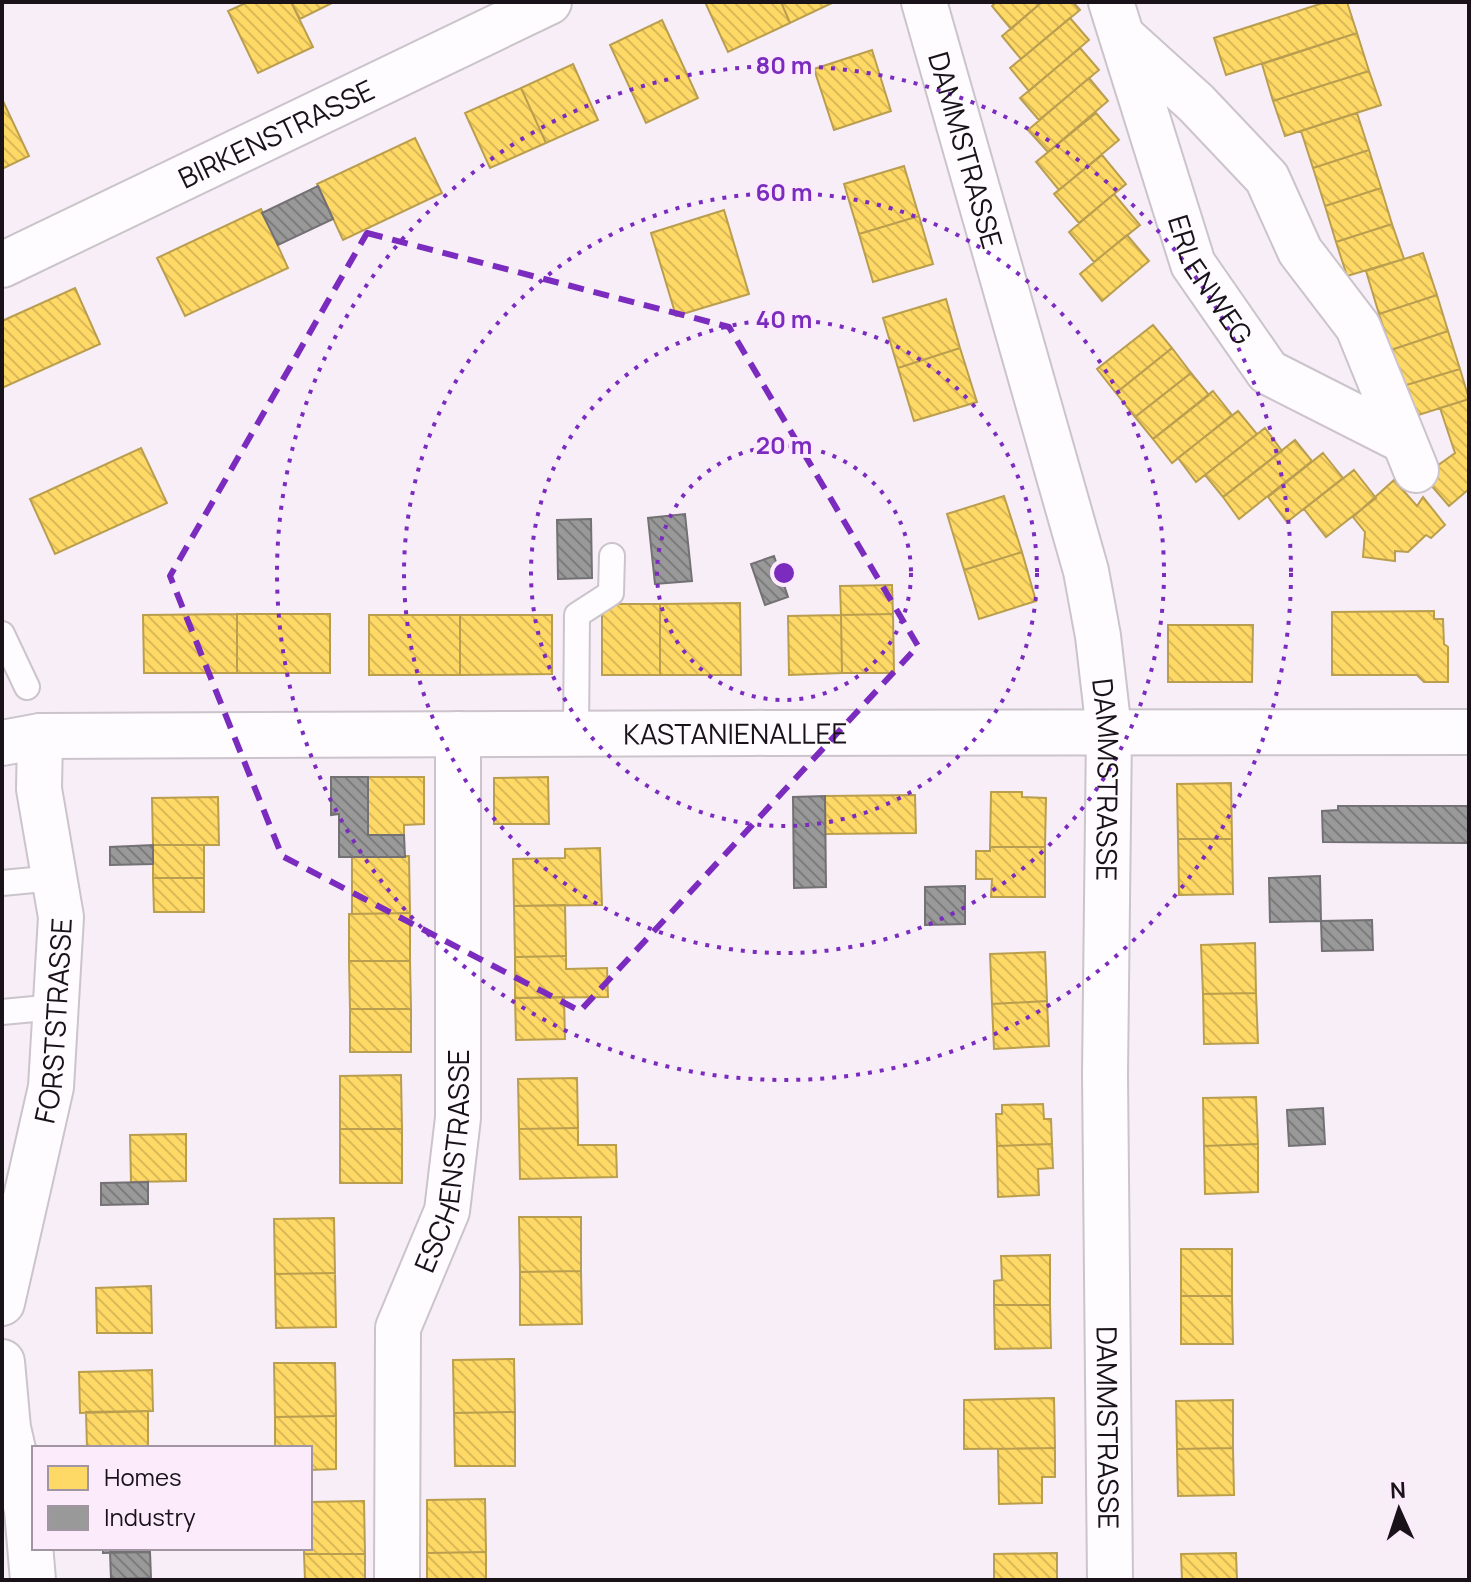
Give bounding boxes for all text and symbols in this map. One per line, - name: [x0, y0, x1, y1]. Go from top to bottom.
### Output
- street label: DAMMSTRASSE: [920, 47, 1012, 253]
- text: 80 m: [756, 48, 812, 81]
- street label: BIRKENSTRASSE: [172, 70, 380, 197]
- text: 60 m: [755, 175, 813, 208]
- street label: ERLENWEG: [1160, 210, 1262, 352]
- text: 40 m: [756, 302, 812, 335]
- text: 20 m: [756, 428, 812, 461]
- centre of rings: [770, 559, 798, 587]
- street label: DAMMSTRASSE: [1084, 676, 1129, 881]
- street label: KASTANIENALLEE: [623, 714, 847, 752]
- street label: FORSTSTRASSE: [24, 917, 80, 1127]
- street label: ESCHENSTRASSE: [405, 1049, 477, 1277]
- street label: DAMMSTRASSE: [1088, 1326, 1128, 1529]
- legend: [32, 1446, 312, 1550]
- text: Homes: [104, 1460, 182, 1493]
- north arrow: [1359, 1470, 1439, 1550]
- text: N: [1389, 1475, 1407, 1505]
- text: Industry: [104, 1500, 196, 1533]

